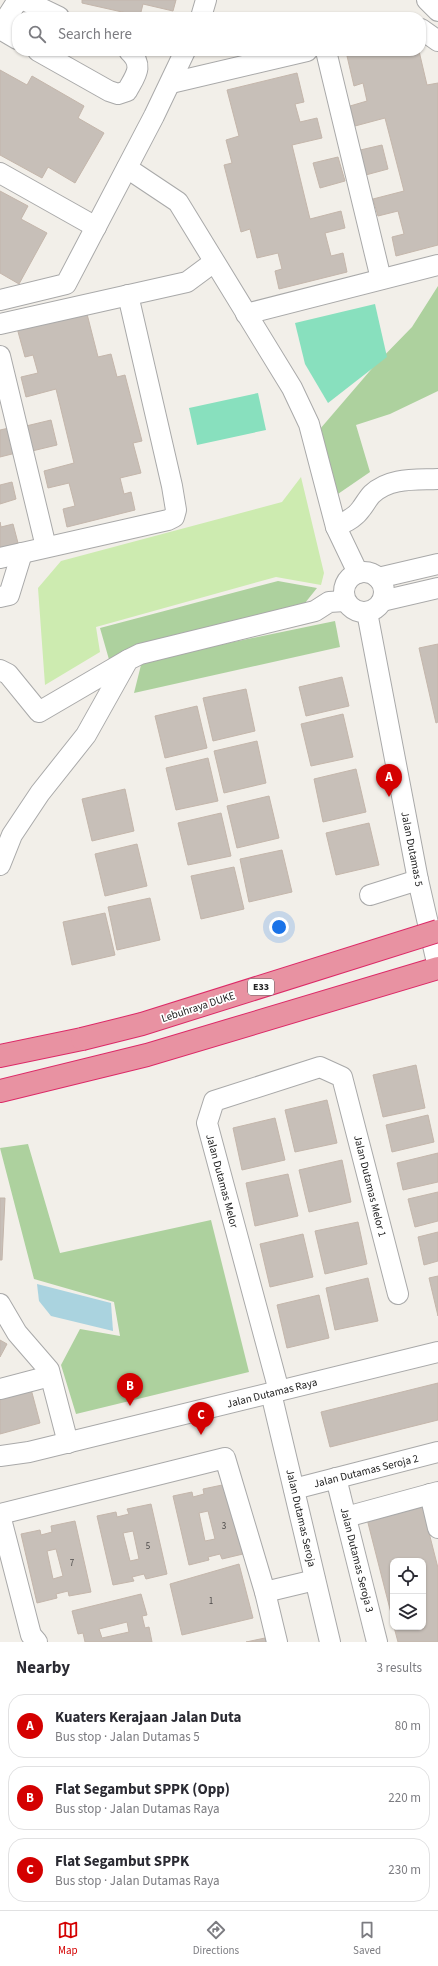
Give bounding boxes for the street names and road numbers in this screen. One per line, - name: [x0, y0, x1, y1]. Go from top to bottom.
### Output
- street label: Jalan Dutamas 5: [397, 810, 427, 888]
- road number: E33: [248, 979, 274, 995]
- street label: Lebuhraya DUKE: [159, 988, 237, 1026]
- street label: Jalan Dutamas Melor: [202, 1132, 242, 1230]
- street label: Jalan Dutamas Melor 1: [350, 1134, 390, 1238]
- street label: Jalan Dutamas Raya: [225, 1374, 319, 1412]
- street label: Jalan Dutamas Seroja 2: [312, 1451, 420, 1491]
- street label: Jalan Dutamas Seroja: [282, 1468, 320, 1568]
- street label: Jalan Dutamas Seroja 3: [337, 1506, 377, 1614]

